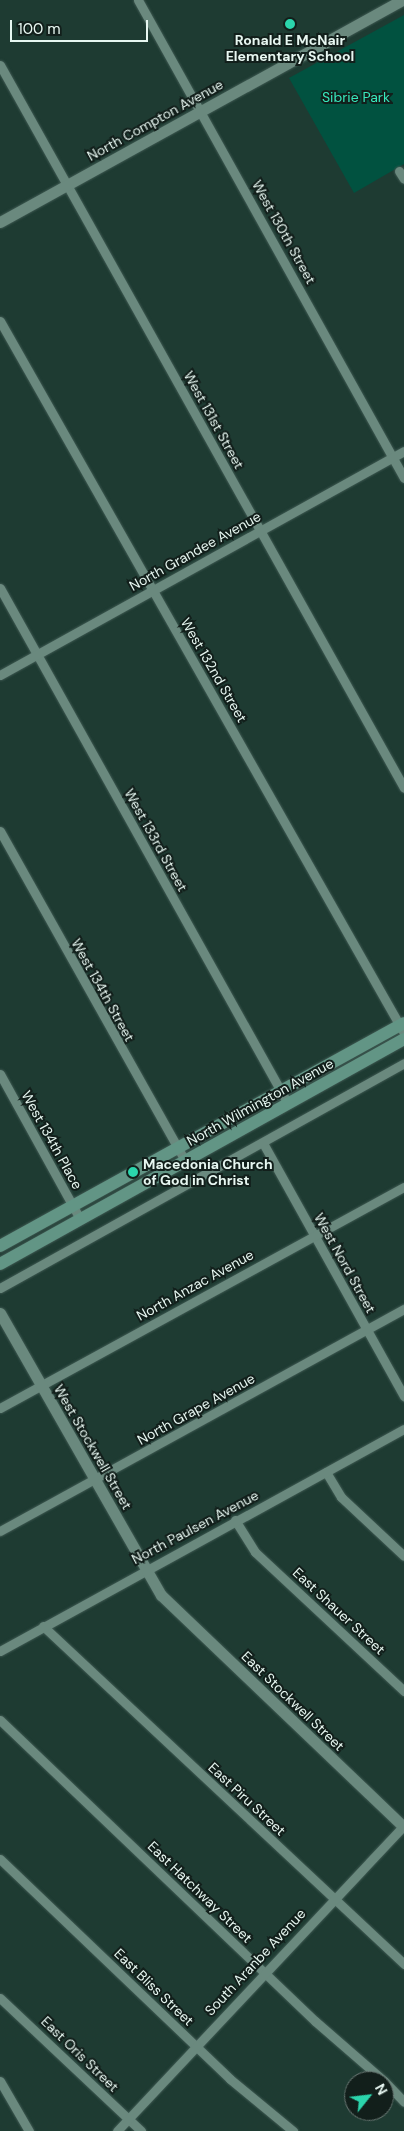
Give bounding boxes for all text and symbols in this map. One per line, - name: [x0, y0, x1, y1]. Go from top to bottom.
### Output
- scale bar: [12, 10, 150, 42]
- marker: Ronald E McNair Elementary School: [284, 18, 296, 30]
- text: 100 m: [18, 19, 61, 39]
- place label: Ronald E McNair Elementary School: [226, 32, 354, 64]
- street label: North Compton Avenue: [84, 76, 226, 164]
- park label: Sibrie Park: [322, 89, 390, 105]
- street label: West 130th Street: [249, 177, 319, 287]
- street label: West 131st Street: [180, 368, 248, 472]
- street label: North Grandee Avenue: [126, 508, 264, 594]
- street label: West 132nd Street: [177, 615, 251, 725]
- street label: West 133rd Street: [121, 786, 191, 894]
- street label: West 134th Street: [68, 936, 138, 1044]
- street label: North Wilmington Avenue: [184, 1055, 336, 1149]
- street label: West 134th Place: [18, 1088, 86, 1192]
- place label: Macedonia Church of God in Christ: [143, 1156, 273, 1188]
- marker: Macedonia Church of God in Christ: [127, 1166, 139, 1178]
- street label: West Nord Street: [311, 1210, 379, 1316]
- street label: North Anzac Avenue: [134, 1246, 256, 1324]
- street label: North Grape Avenue: [134, 1370, 258, 1448]
- street label: West Stockwell Street: [50, 1382, 136, 1512]
- street label: North Paulsen Avenue: [129, 1486, 261, 1568]
- street label: East Shauer Street: [289, 1564, 389, 1658]
- street label: East Stockwell Street: [238, 1648, 348, 1754]
- street label: East Piru Street: [205, 1759, 289, 1839]
- street label: East Hatchway Street: [144, 1838, 256, 1946]
- street label: South Aranbe Avenue: [201, 1905, 309, 2019]
- street label: East Bliss Street: [111, 1945, 197, 2029]
- street label: East Oris Street: [38, 2013, 122, 2095]
- north arrow: [344, 2071, 394, 2121]
- text: N: [371, 2080, 392, 2098]

